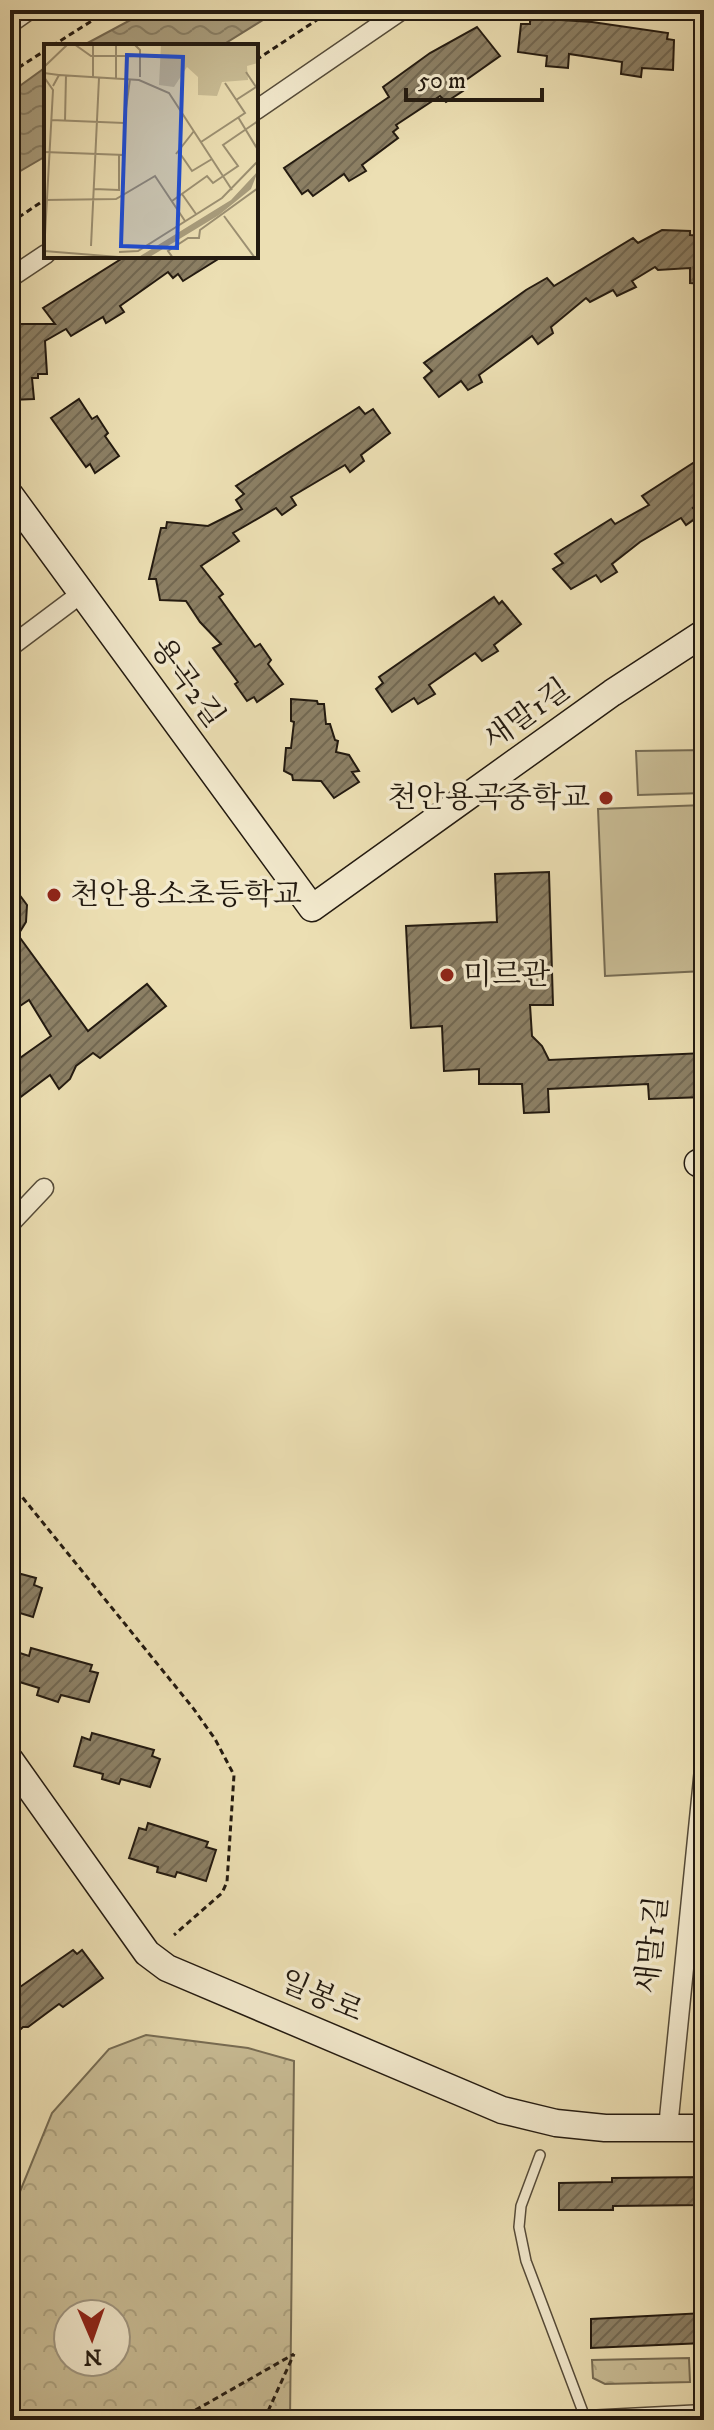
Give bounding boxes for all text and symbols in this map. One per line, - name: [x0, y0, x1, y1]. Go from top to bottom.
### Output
- inset map: [44, 44, 258, 258]
- scale bar: [406, 52, 542, 102]
- text: 50 m: [418, 66, 466, 96]
- street label: 용곡2길: [142, 631, 232, 735]
- street label: 새말1길: [476, 671, 578, 759]
- place label: 천안용곡중학교: [387, 780, 590, 817]
- marker: 천안용곡중학교: [597, 789, 615, 807]
- place label: 천안용소초등학교: [70, 877, 302, 914]
- marker: 천안용소초등학교: [45, 886, 63, 904]
- place label: 미르관: [463, 957, 551, 994]
- marker: 미르관: [438, 966, 456, 984]
- street label: 새말1길: [629, 1894, 677, 1996]
- street label: 일봉로: [274, 1963, 368, 2031]
- north arrow: [52, 2298, 132, 2378]
- text: N: [83, 2343, 102, 2370]

